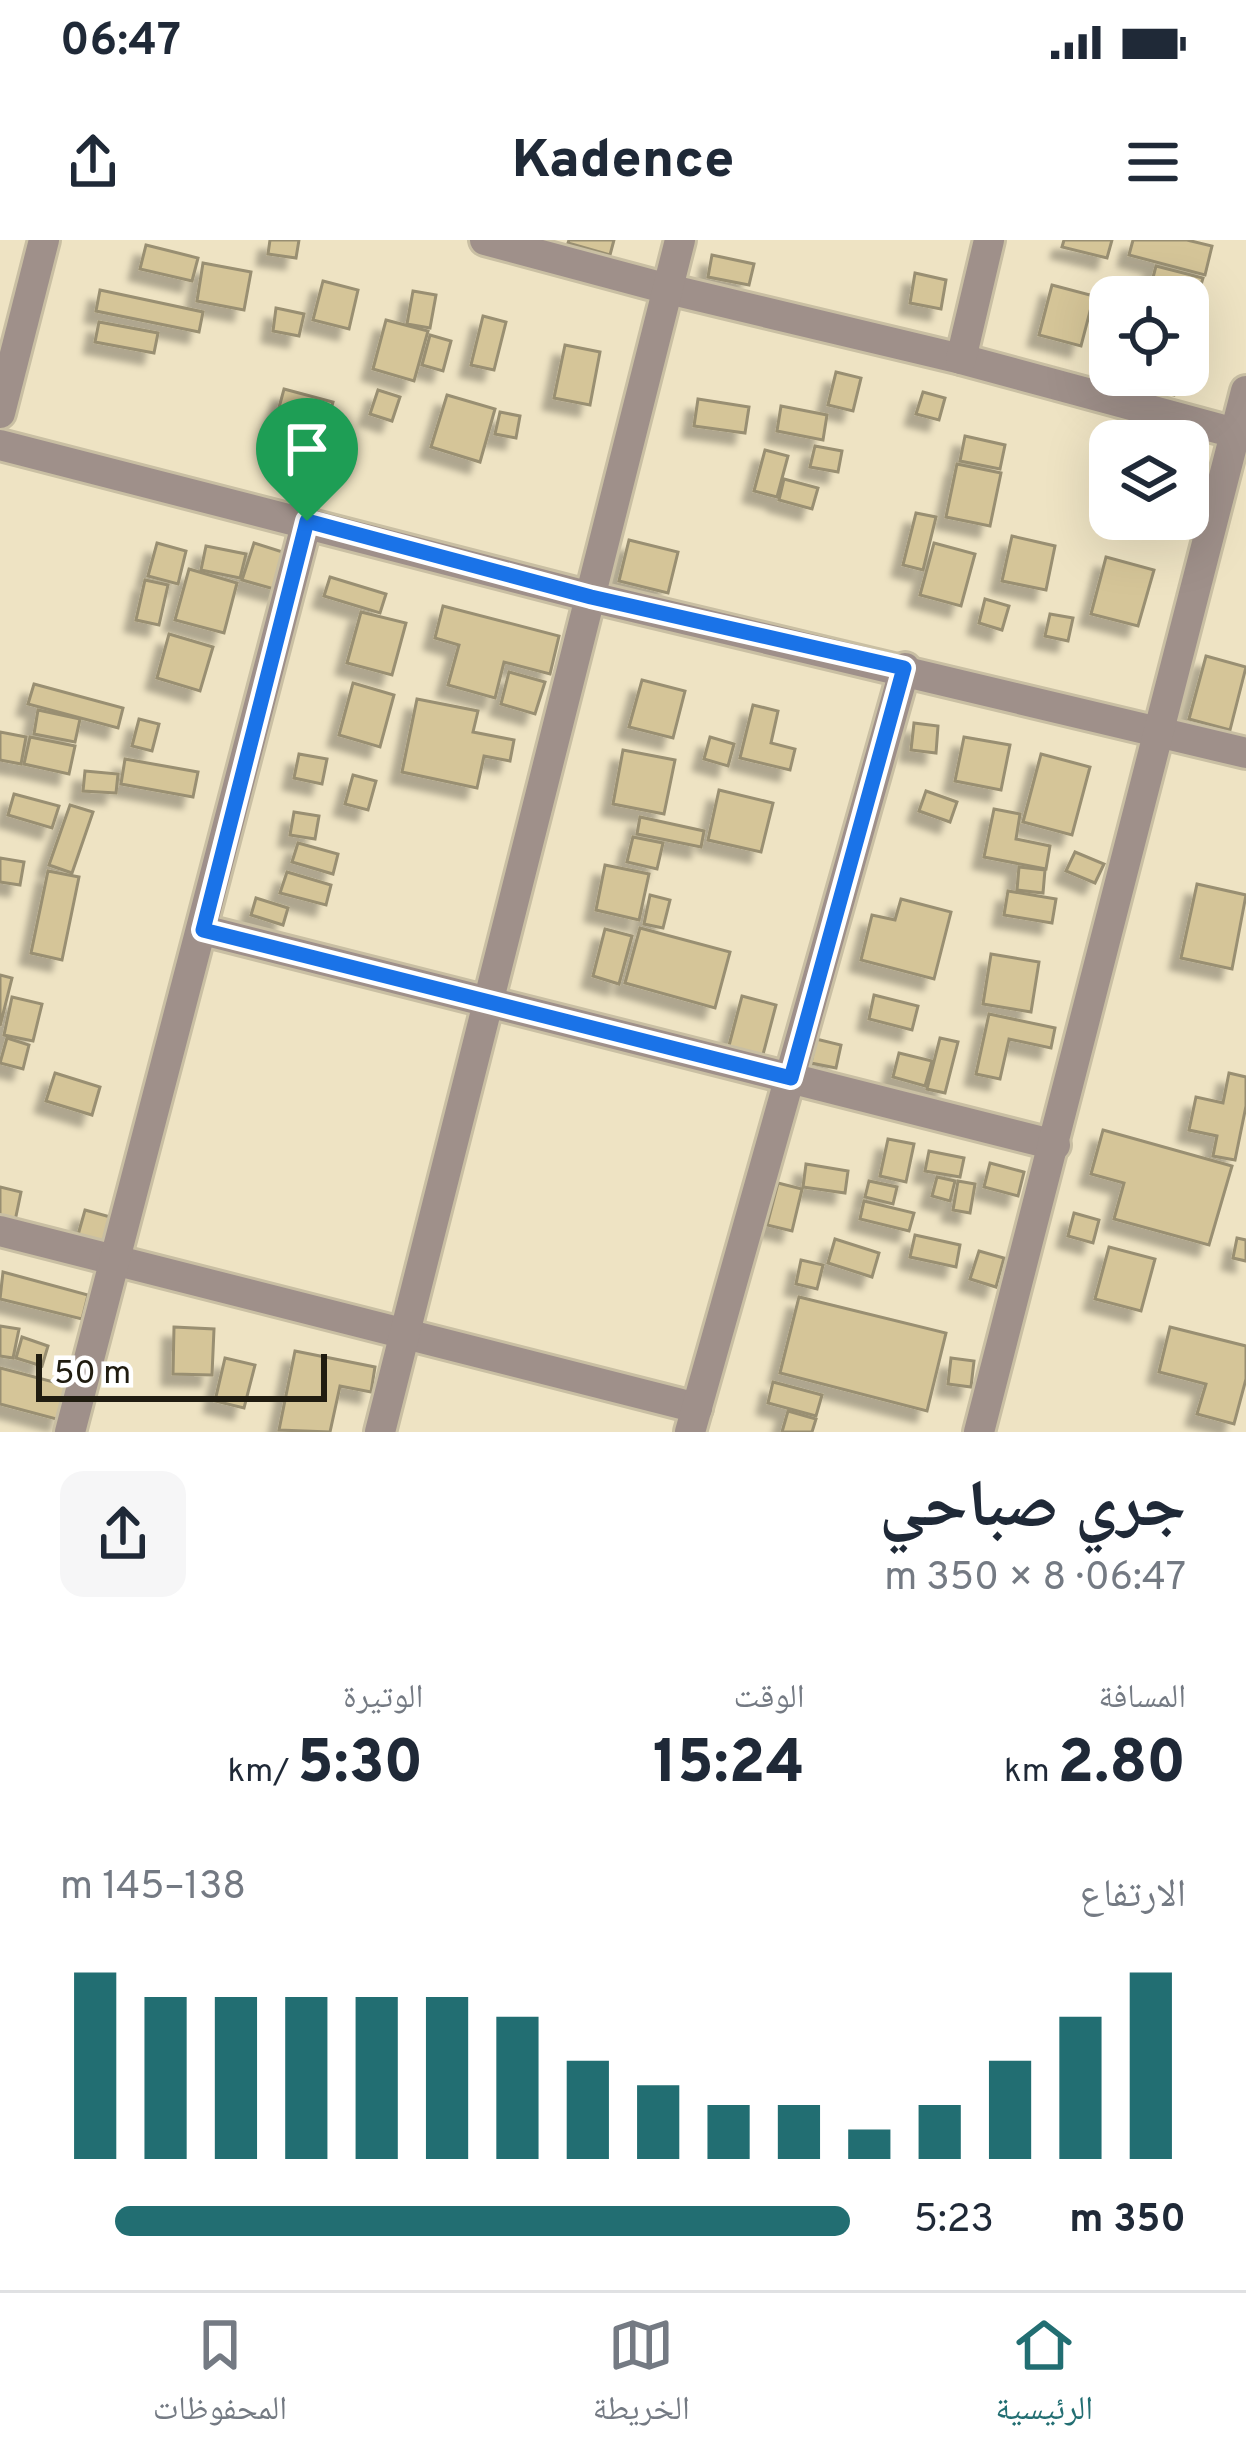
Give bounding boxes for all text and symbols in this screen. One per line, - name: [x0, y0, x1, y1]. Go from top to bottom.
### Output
- text: 06:47: [60, 14, 181, 71]
- text: Kadence: [512, 128, 734, 197]
- icon: share: [60, 129, 126, 195]
- icon: menu: [1120, 129, 1186, 195]
- map controls: [1089, 276, 1209, 540]
- button: locate: [1089, 276, 1209, 396]
- pin: [256, 398, 358, 521]
- icon: arrive: [274, 416, 340, 482]
- button: layers: [1089, 420, 1209, 540]
- scale bar: [36, 1348, 327, 1401]
- text: 50 m: [54, 1354, 131, 1396]
- text: جري صباحي: [879, 1468, 1186, 1551]
- button: share: [60, 1471, 186, 1597]
- text: 06:47 · 8 × 350 m: [884, 1555, 1186, 1604]
- text: الوتيرة: [343, 1678, 423, 1720]
- text: الوقت: [734, 1678, 805, 1720]
- text: المسافة: [1099, 1678, 1186, 1720]
- text: 5:30: [297, 1728, 423, 1804]
- text: 15:24: [653, 1728, 805, 1804]
- text: 2.80: [1058, 1728, 1186, 1804]
- text: /km: [228, 1752, 297, 1794]
- text: km: [1004, 1752, 1058, 1794]
- text: 138–145 m: [60, 1864, 246, 1913]
- text: الارتفاع: [1080, 1872, 1186, 1921]
- text: 5:23: [914, 2197, 994, 2246]
- text: 350 m: [1069, 2197, 1186, 2246]
- tab: المحفوظات: [153, 2312, 287, 2440]
- tab: الخريطة: [593, 2312, 690, 2440]
- tab: الرئيسية: [995, 2312, 1093, 2440]

